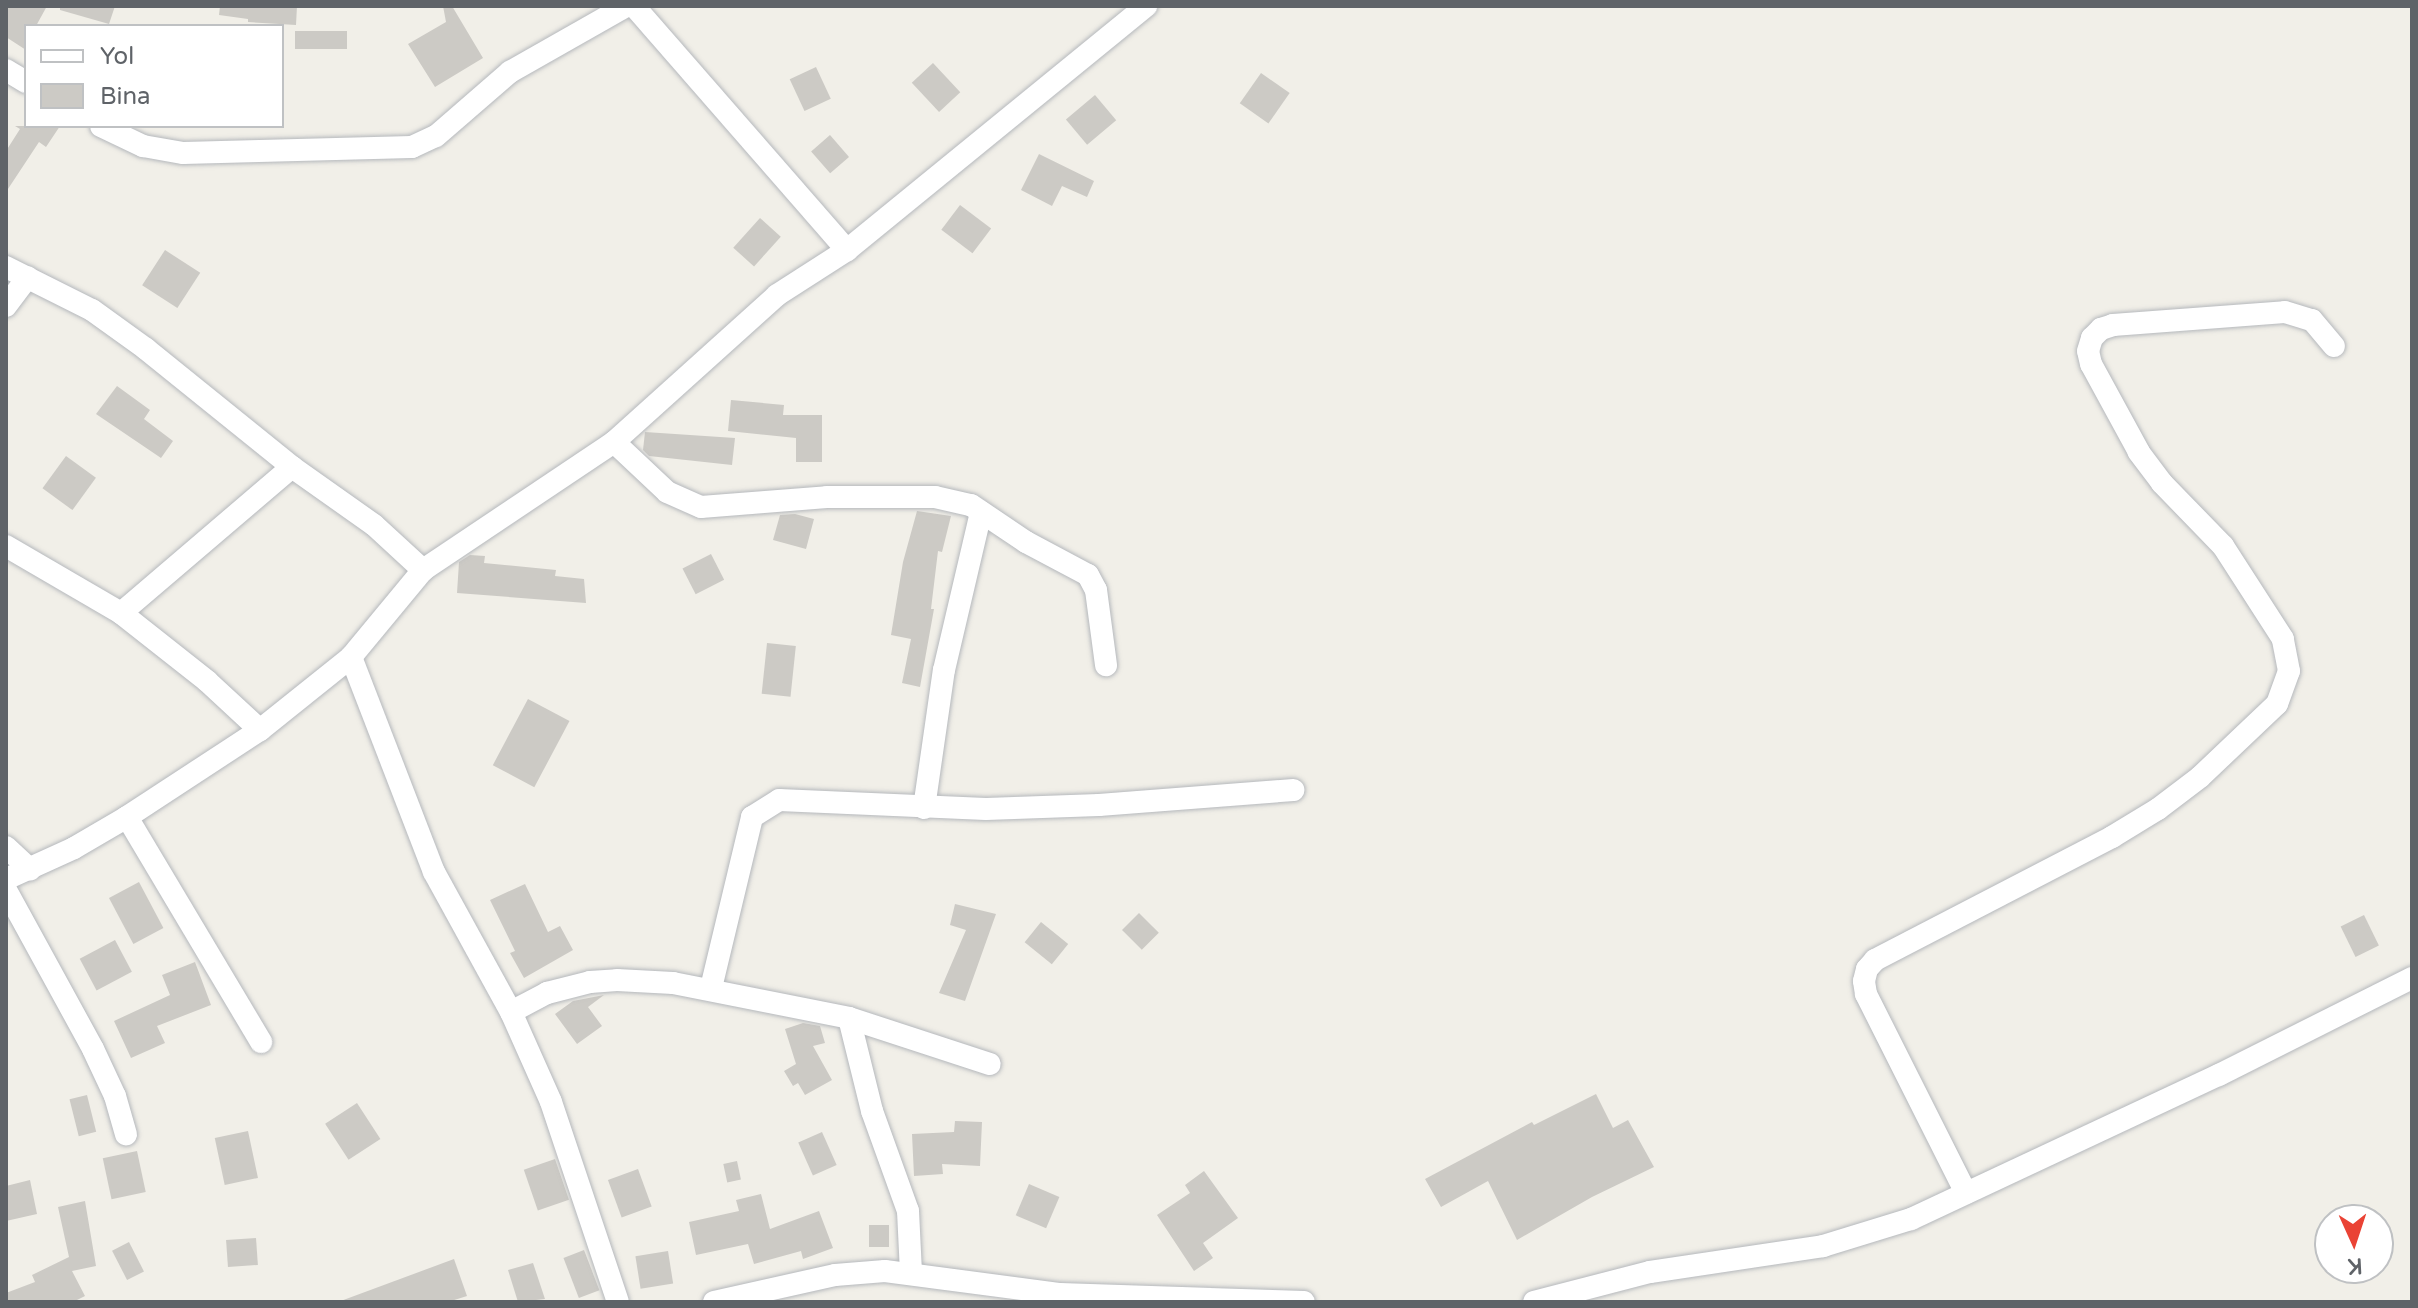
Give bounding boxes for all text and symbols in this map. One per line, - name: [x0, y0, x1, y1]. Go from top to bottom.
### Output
- legend: [24, 24, 284, 128]
- text: Yol: [100, 42, 134, 71]
- text: Bina: [100, 82, 151, 111]
- north arrow: [2314, 1204, 2394, 1284]
- text: K: [2347, 1253, 2363, 1279]

